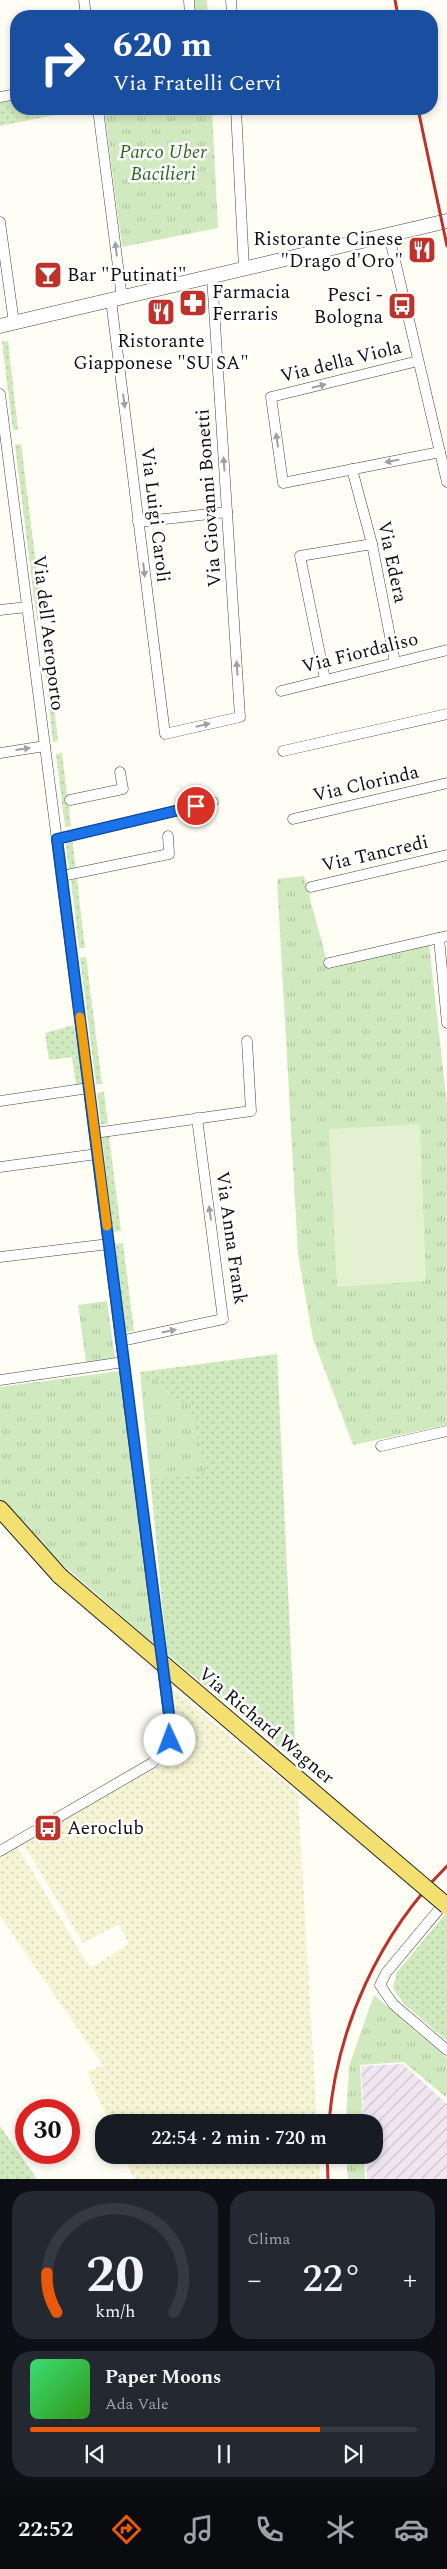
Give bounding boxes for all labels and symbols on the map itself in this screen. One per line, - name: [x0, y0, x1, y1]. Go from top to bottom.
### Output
- park label: Parco Uber Bacilieri: [119, 138, 207, 189]
- place label: Ristorante Cinese "Drago d'Oro": [253, 225, 403, 276]
- restaurant icon: Ristorante Cinese "Drago d'Oro": [407, 235, 437, 265]
- one-way arrow: [112, 241, 120, 257]
- bar icon: Bar "Putinati": [33, 260, 63, 290]
- place label: Bar "Putinati": [67, 261, 187, 290]
- place label: Farmacia Ferraris: [212, 278, 291, 329]
- place label: Pesci - Bologna: [314, 281, 384, 332]
- pharmacy icon: Farmacia Ferraris: [178, 288, 208, 318]
- bus stop icon: Pesci - Bologna: [387, 291, 417, 321]
- restaurant icon: Ristorante Giapponese "SU SA": [146, 297, 176, 327]
- place label: Ristorante Giapponese "SU SA": [73, 327, 249, 378]
- street label: Via della Viola: [277, 333, 405, 391]
- one-way arrow: [311, 381, 326, 389]
- one-way arrow: [120, 393, 128, 409]
- street label: Via Giovanni Bonetti: [188, 408, 230, 588]
- one-way arrow: [273, 432, 281, 448]
- street label: Via Luigi Caroli: [132, 446, 178, 584]
- one-way arrow: [220, 455, 228, 471]
- one-way arrow: [384, 458, 400, 466]
- street label: Via Edera: [369, 518, 415, 606]
- street label: Via dell'Aeroporto: [24, 554, 72, 712]
- one-way arrow: [140, 563, 148, 579]
- street label: Via Fiordaliso: [299, 625, 421, 681]
- one-way arrow: [232, 660, 240, 676]
- one-way arrow: [195, 721, 210, 729]
- one-way arrow: [15, 745, 31, 753]
- street label: Via Clorinda: [310, 758, 423, 810]
- pin: [175, 785, 217, 827]
- street label: Via Tancredi: [319, 828, 431, 880]
- street label: Via Anna Frank: [207, 1170, 255, 1307]
- one-way arrow: [205, 1205, 213, 1221]
- one-way arrow: [161, 1326, 177, 1334]
- street label: Via Richard Wagner: [191, 1660, 341, 1792]
- position arrow: [143, 1713, 195, 1765]
- bus stop icon: Aeroclub: [33, 1813, 63, 1843]
- place label: Aeroclub: [67, 1814, 144, 1843]
- speed limit sign: 30: [15, 2099, 80, 2164]

